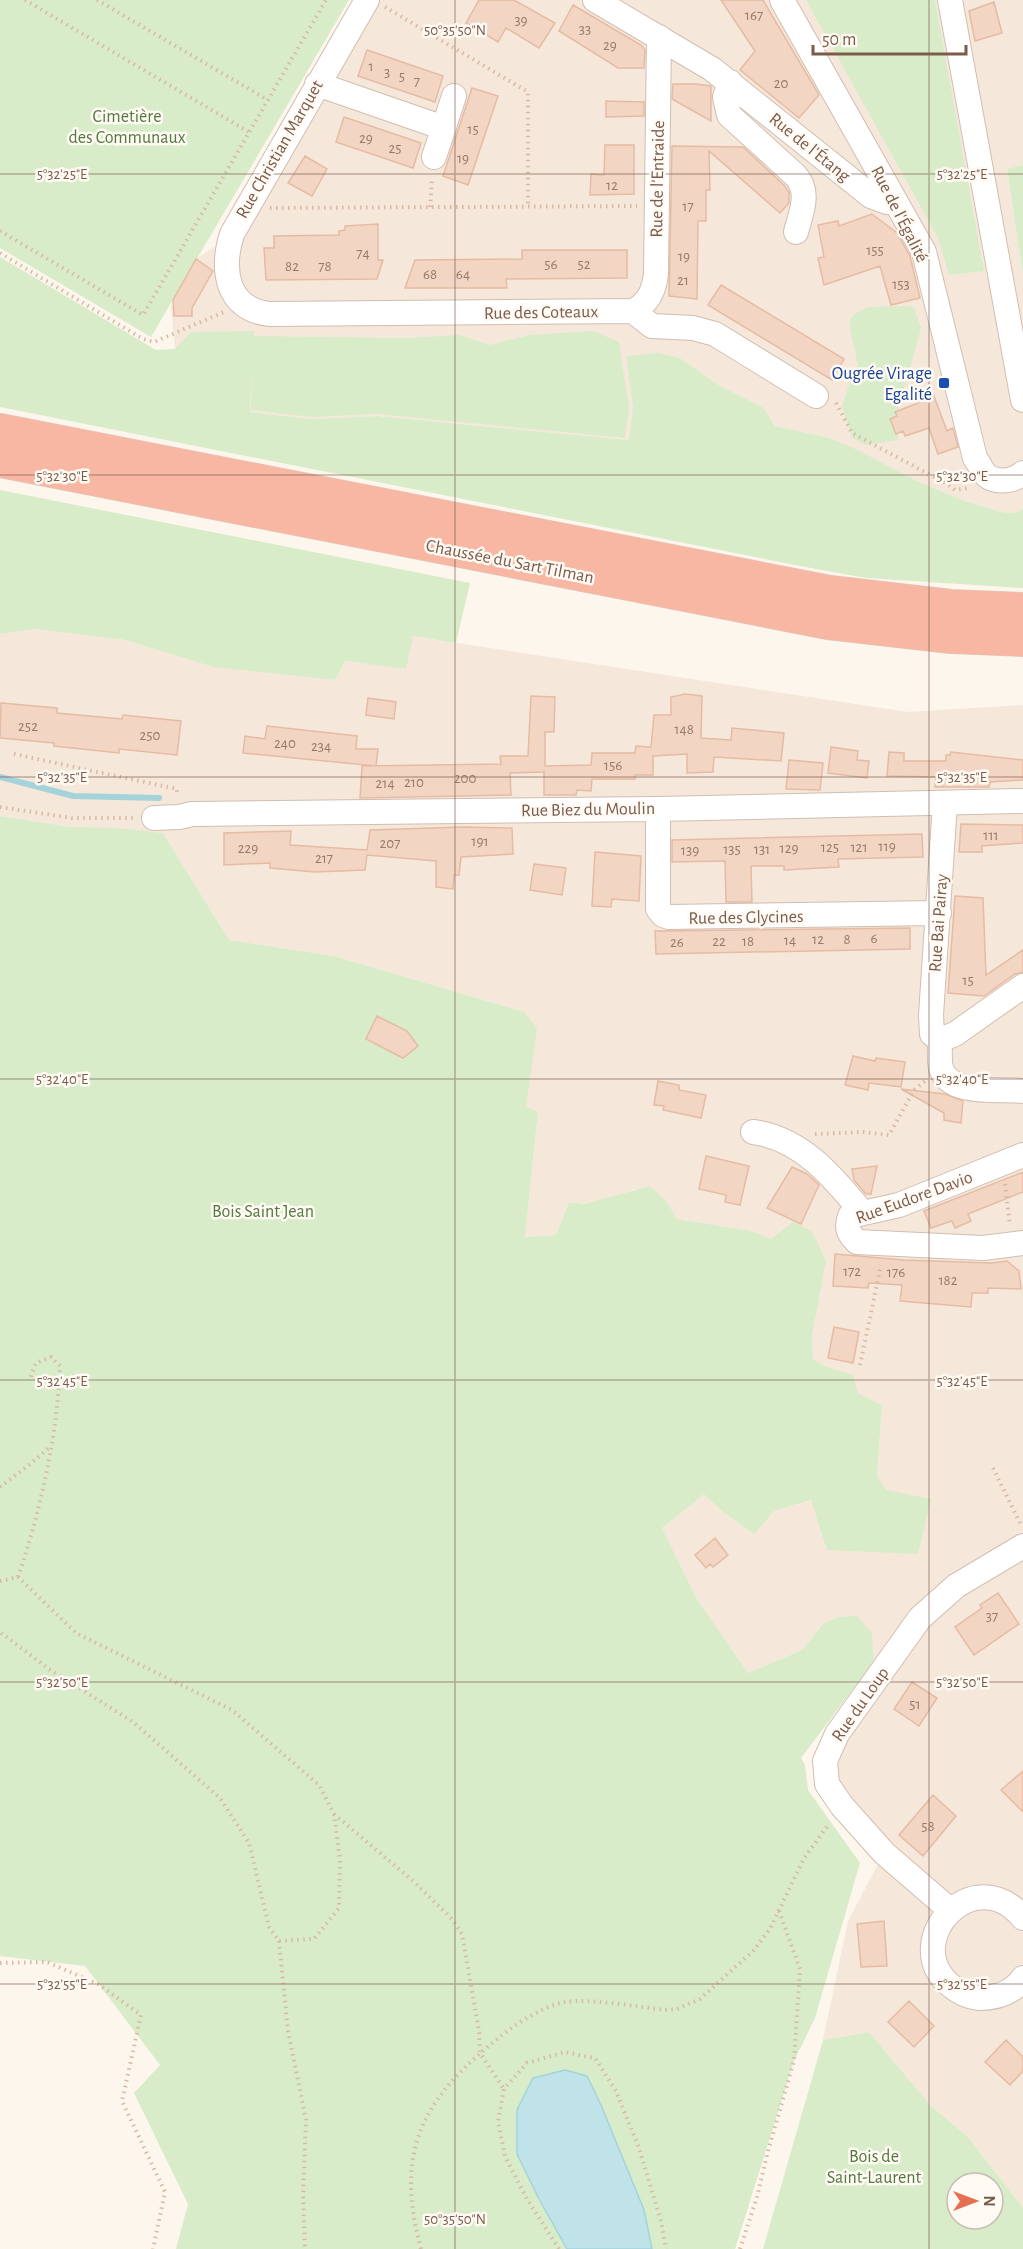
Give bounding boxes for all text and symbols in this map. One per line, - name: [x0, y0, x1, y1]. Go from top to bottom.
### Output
- house number: 167: [745, 8, 763, 23]
- house number: 39: [514, 13, 528, 28]
- scale bar: [813, 18, 966, 56]
- house number: 33: [579, 22, 591, 37]
- text: 50°35'50"N: [424, 23, 486, 38]
- text: 50 m: [822, 31, 856, 49]
- house number: 29: [603, 38, 617, 53]
- house number: 1: [368, 59, 374, 74]
- house number: 3: [384, 65, 390, 80]
- house number: 5: [399, 69, 405, 84]
- house number: 7: [414, 74, 420, 89]
- house number: 20: [774, 76, 788, 91]
- street label: Rue Christian Marquet: [233, 77, 327, 222]
- park label: Cimetière des Communaux: [68, 108, 186, 147]
- street label: Rue de l'Étang: [765, 108, 855, 186]
- street label: Rue de l'Entraide: [648, 120, 668, 238]
- house number: 15: [467, 122, 479, 137]
- house number: 29: [359, 131, 373, 146]
- house number: 25: [388, 141, 402, 156]
- house number: 19: [457, 151, 469, 166]
- street label: Rue de l'Égalité: [867, 162, 934, 266]
- text: 5°32'25"E: [37, 167, 87, 182]
- text: 5°32'25"E: [937, 167, 987, 182]
- house number: 12: [606, 178, 618, 193]
- house number: 17: [682, 199, 694, 214]
- house number: 155: [866, 243, 884, 258]
- house number: 74: [356, 246, 370, 261]
- house number: 19: [678, 249, 690, 264]
- house number: 56: [544, 257, 558, 272]
- house number: 52: [577, 257, 591, 272]
- house number: 82: [285, 259, 299, 274]
- house number: 78: [318, 259, 332, 274]
- house number: 68: [423, 267, 437, 282]
- house number: 64: [456, 267, 470, 282]
- house number: 21: [677, 273, 689, 288]
- house number: 153: [892, 277, 910, 292]
- street label: Rue des Coteaux: [484, 303, 598, 323]
- place label: Ougrée Virage Egalité: [832, 365, 932, 404]
- marker: Ougrée Virage Egalité: [937, 376, 951, 390]
- text: 5°32'30"E: [36, 469, 88, 484]
- text: 5°32'30"E: [936, 469, 988, 484]
- street label: Chaussée du Sart Tilman: [424, 537, 595, 587]
- house number: 252: [18, 719, 38, 734]
- house number: 148: [674, 722, 694, 737]
- house number: 250: [139, 728, 161, 743]
- house number: 240: [274, 736, 296, 751]
- house number: 234: [311, 739, 331, 754]
- house number: 156: [604, 758, 622, 773]
- text: 5°32'35"E: [37, 770, 87, 785]
- text: 5°32'35"E: [937, 770, 987, 785]
- house number: 200: [454, 771, 476, 786]
- house number: 210: [404, 775, 424, 790]
- house number: 214: [375, 776, 395, 791]
- street label: Rue Biez du Moulin: [521, 800, 655, 820]
- house number: 111: [983, 828, 999, 843]
- house number: 191: [471, 834, 489, 849]
- house number: 207: [379, 836, 401, 851]
- house number: 119: [878, 839, 896, 854]
- house number: 125: [821, 840, 839, 855]
- house number: 121: [850, 840, 868, 855]
- house number: 229: [238, 841, 258, 856]
- house number: 129: [779, 841, 799, 856]
- house number: 135: [723, 842, 741, 857]
- house number: 131: [754, 842, 770, 857]
- house number: 139: [681, 843, 699, 858]
- house number: 217: [315, 851, 333, 866]
- street label: Rue Bai Pairay: [927, 873, 951, 973]
- street label: Rue des Glycines: [688, 908, 804, 928]
- house number: 6: [870, 931, 878, 946]
- house number: 12: [812, 932, 824, 947]
- house number: 8: [843, 932, 851, 947]
- house number: 14: [784, 933, 796, 948]
- house number: 22: [712, 934, 726, 949]
- house number: 18: [742, 934, 754, 949]
- house number: 26: [670, 935, 684, 950]
- house number: 15: [962, 973, 974, 988]
- text: 5°32'40"E: [36, 1072, 88, 1087]
- text: 5°32'40"E: [936, 1072, 988, 1087]
- street label: Rue Eudore Davio: [853, 1168, 975, 1227]
- park label: Bois Saint Jean: [212, 1203, 314, 1221]
- house number: 172: [843, 1264, 861, 1279]
- house number: 176: [887, 1265, 905, 1280]
- house number: 182: [938, 1273, 958, 1288]
- text: 5°32'45"E: [36, 1374, 88, 1389]
- text: 5°32'45"E: [936, 1374, 988, 1389]
- house number: 37: [986, 1609, 998, 1624]
- street label: Rue du Loup: [829, 1664, 893, 1745]
- text: 5°32'50"E: [36, 1675, 88, 1690]
- text: 5°32'50"E: [936, 1675, 988, 1690]
- house number: 51: [909, 1697, 921, 1712]
- house number: 58: [921, 1819, 935, 1834]
- text: 5°32'55"E: [37, 1977, 87, 1992]
- text: 5°32'55"E: [937, 1977, 987, 1992]
- park label: Bois de Saint-Laurent: [827, 2148, 922, 2187]
- north arrow: [945, 2171, 1005, 2231]
- text: N: [981, 2195, 997, 2207]
- text: 50°35'50"N: [424, 2212, 486, 2227]

